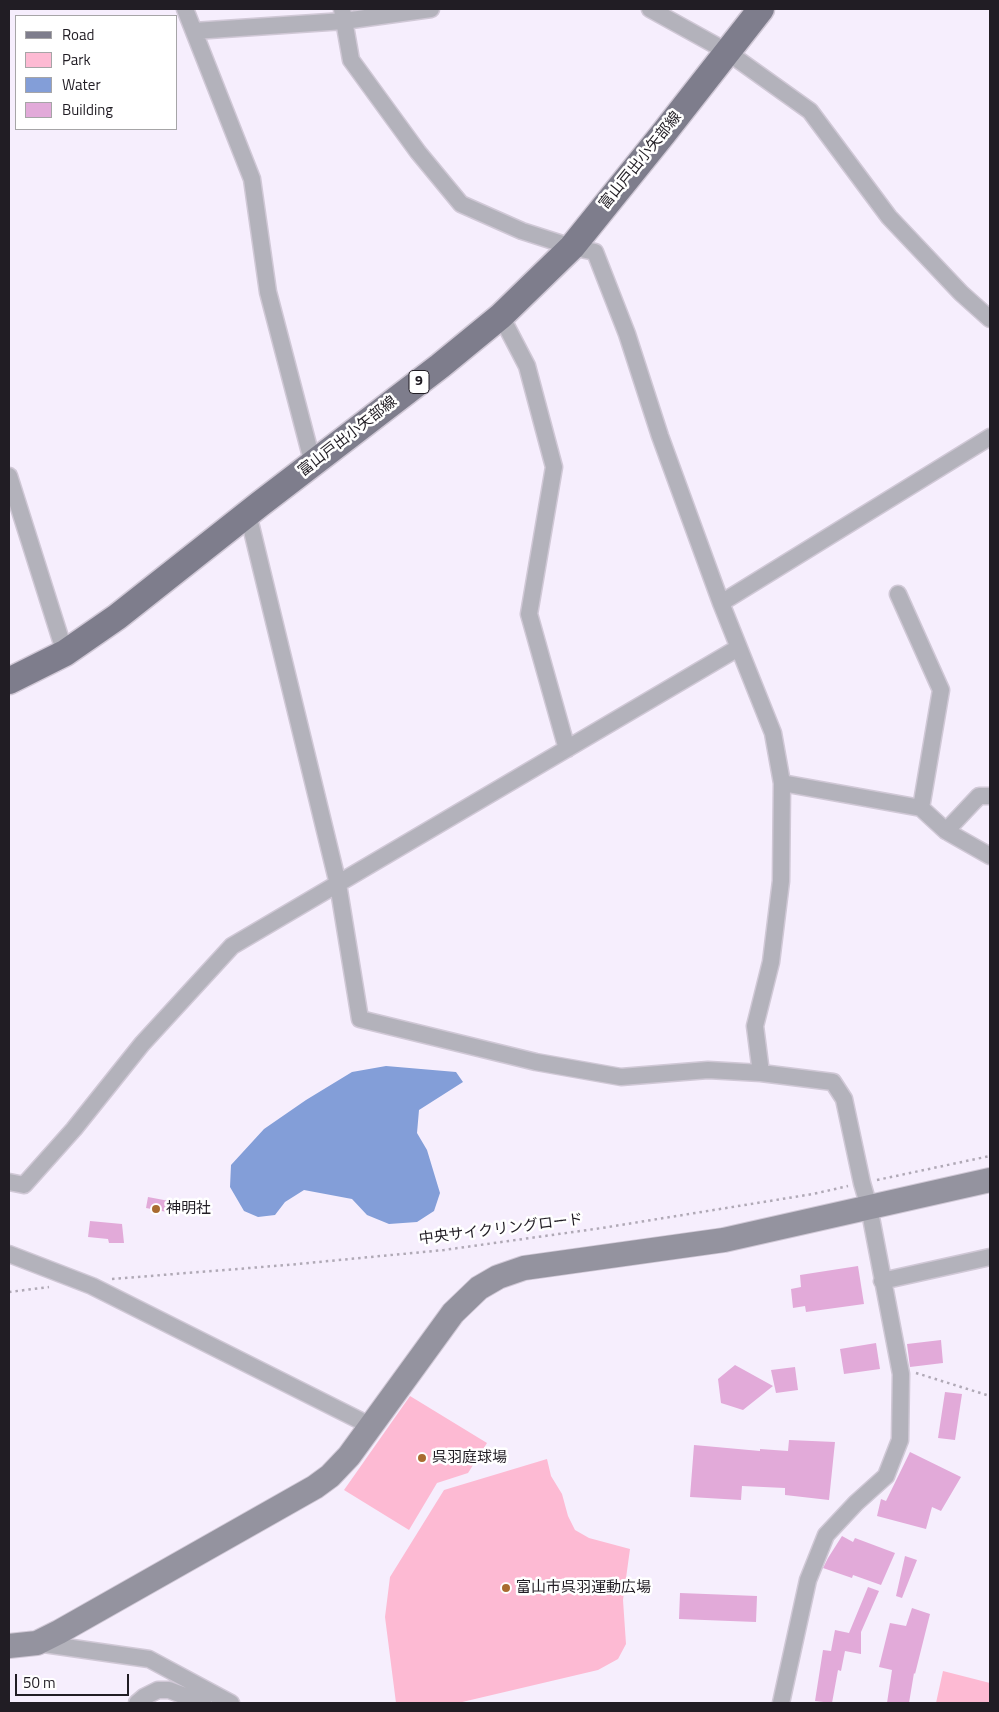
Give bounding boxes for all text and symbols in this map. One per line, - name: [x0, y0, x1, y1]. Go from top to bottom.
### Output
- legend: [15, 15, 178, 130]
- text: Road: [62, 23, 94, 46]
- text: Park: [62, 48, 91, 71]
- text: Water: [62, 73, 101, 96]
- text: Building: [62, 98, 113, 121]
- street label: 富山戸出小矢部線: [596, 109, 686, 213]
- road number: 9: [409, 371, 429, 394]
- street label: 富山戸出小矢部線: [295, 393, 401, 481]
- place label: 神明社: [166, 1200, 211, 1218]
- marker: 神明社: [150, 1203, 162, 1215]
- street label: 中央サイクリングロード: [418, 1211, 584, 1249]
- place label: 呉羽庭球場: [432, 1449, 507, 1467]
- marker: 呉羽庭球場: [416, 1452, 428, 1464]
- place label: 富山市呉羽運動広場: [516, 1579, 651, 1597]
- marker: 富山市呉羽運動広場: [500, 1582, 512, 1594]
- scale bar: [18, 1664, 131, 1696]
- text: 50 m: [23, 1671, 56, 1694]

